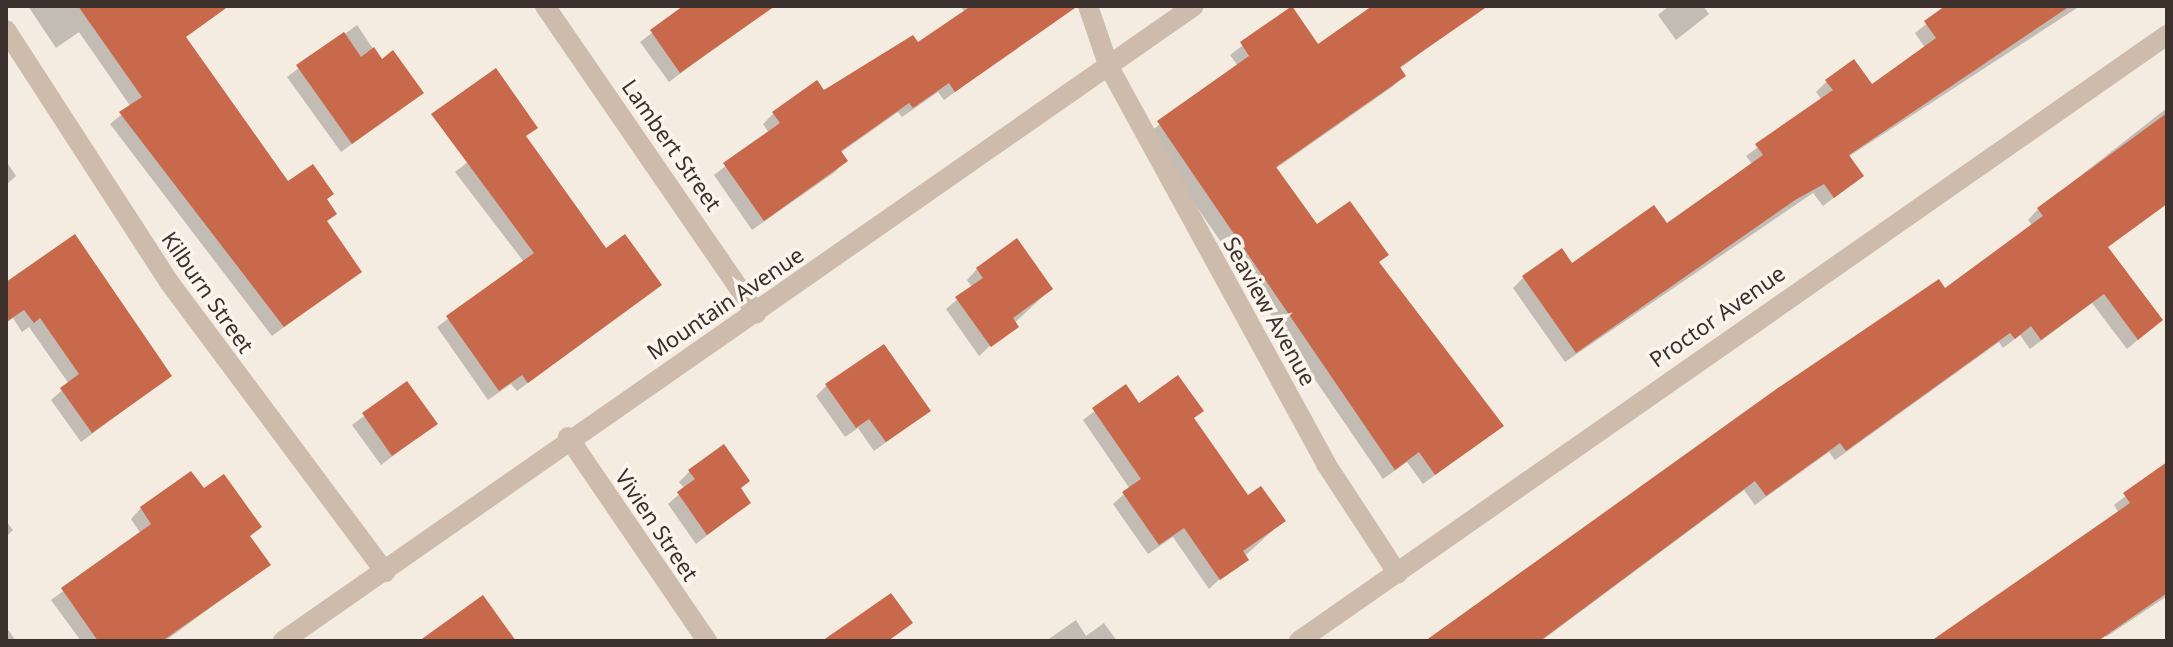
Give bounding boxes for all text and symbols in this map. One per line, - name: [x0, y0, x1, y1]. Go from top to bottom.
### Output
- street label: Lambert Street: [617, 74, 727, 216]
- street label: Kilburn Street: [156, 226, 260, 358]
- street label: Seaview Avenue: [1218, 232, 1322, 390]
- street label: Mountain Avenue: [642, 241, 808, 365]
- street label: Proctor Avenue: [1644, 260, 1790, 372]
- street label: Vivien Street: [610, 464, 704, 586]

